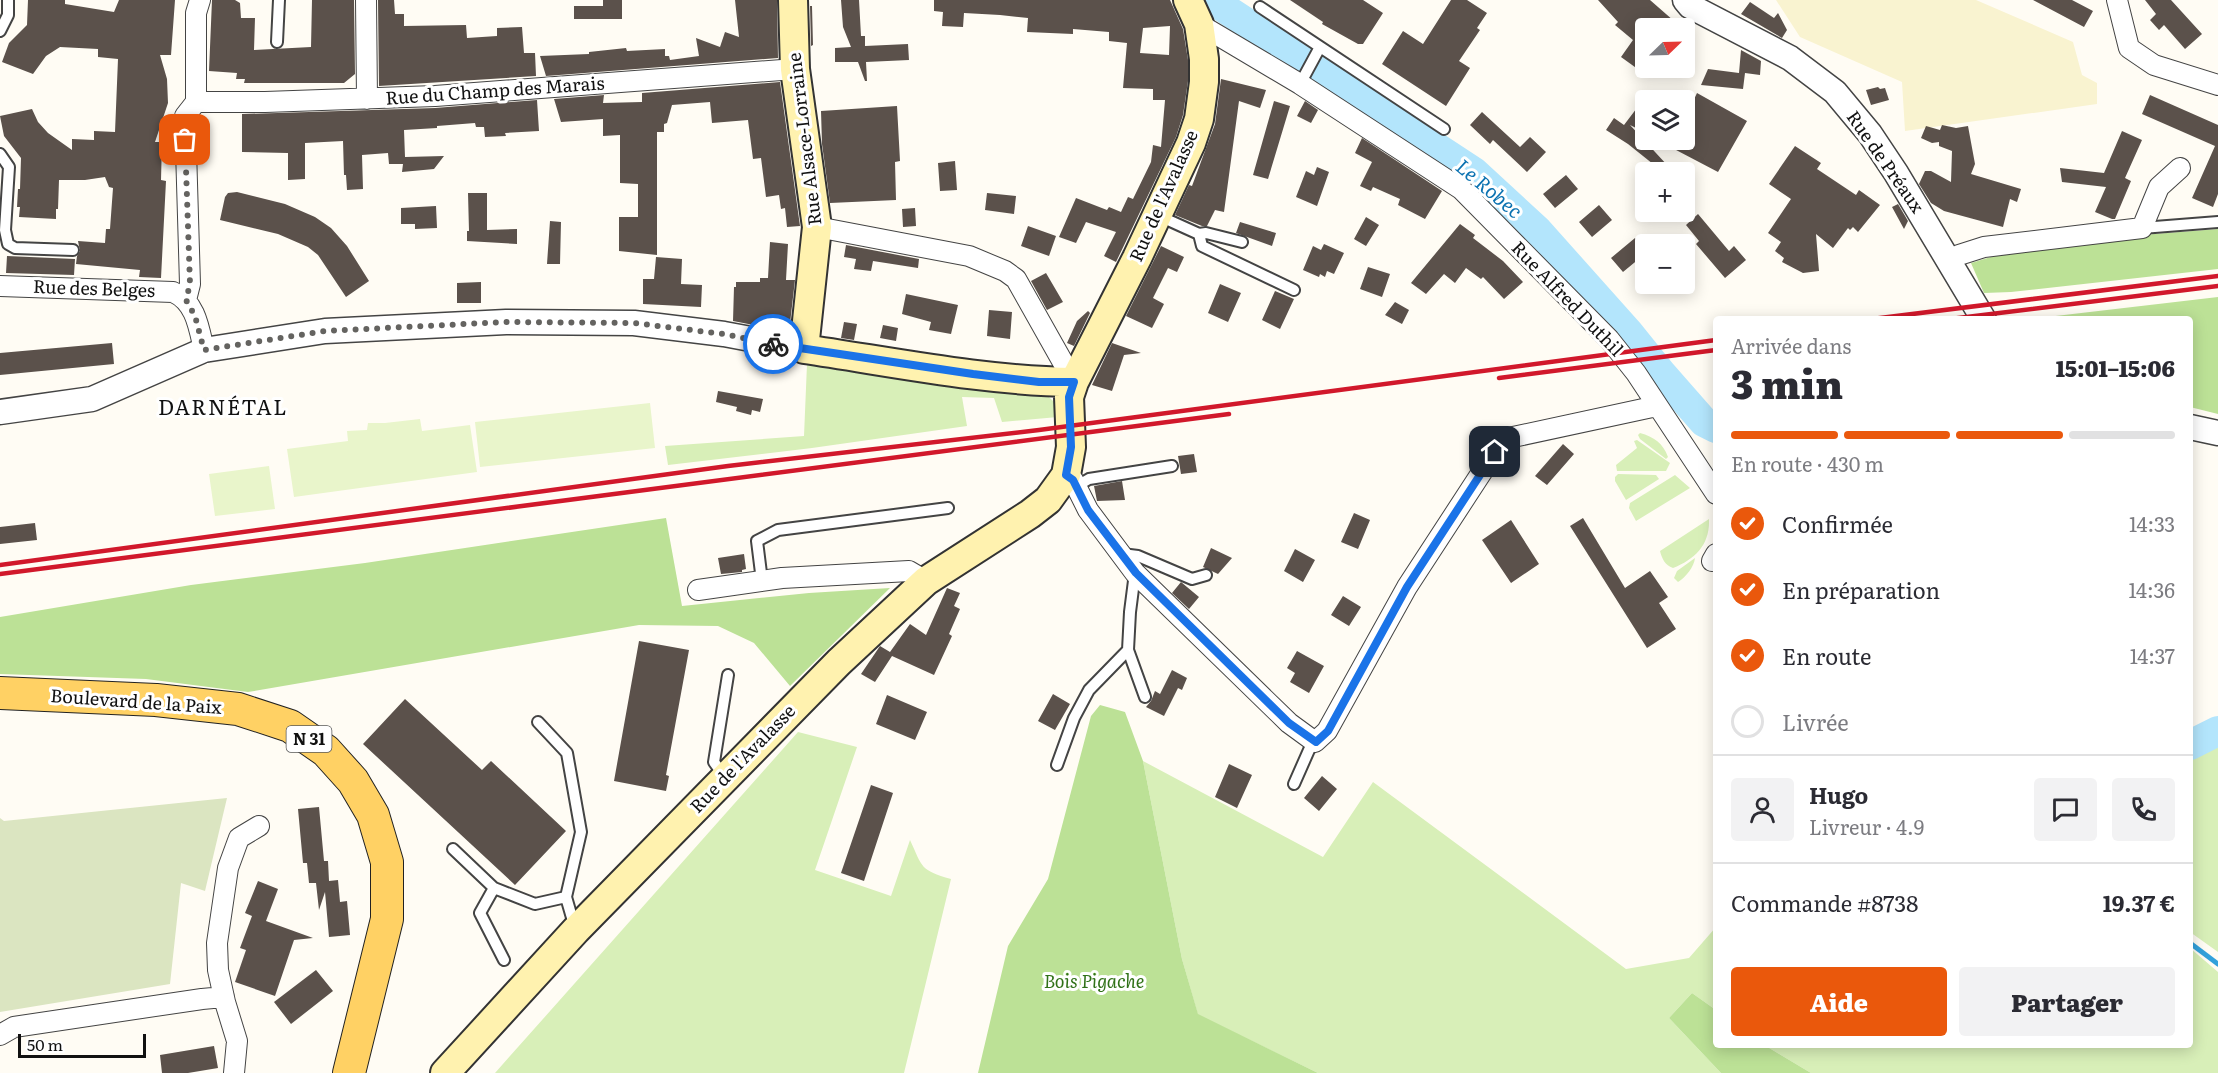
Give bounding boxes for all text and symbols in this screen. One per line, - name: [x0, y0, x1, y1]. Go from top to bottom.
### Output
- north arrow: [1635, 18, 1695, 78]
- map controls: [1635, 18, 1695, 294]
- street label: Rue Alsace-Lorraine: [780, 51, 828, 227]
- street label: Rue du Champ des Marais: [385, 68, 605, 111]
- button: layers: [1635, 90, 1695, 150]
- street label: Rue de Préaux: [1841, 104, 1932, 219]
- pin: [159, 114, 210, 165]
- icon: bag: [168, 123, 201, 156]
- street label: Rue de l'Avalasse: [1121, 125, 1204, 266]
- water label: Le Robec: [1451, 151, 1530, 224]
- button: +: [1635, 162, 1695, 222]
- street label: Rue Alfred Duthil: [1506, 234, 1630, 362]
- button: −: [1635, 234, 1695, 294]
- street label: Rue des Belges: [33, 272, 156, 303]
- courier: [743, 314, 803, 374]
- icon: bike: [757, 328, 790, 361]
- text: Arrivée dans: [1731, 330, 1851, 360]
- text: 15:01–15:06: [2056, 351, 2175, 384]
- text: 3 min: [1731, 353, 1843, 411]
- district label: DARNÉTAL: [158, 390, 288, 421]
- pin: [1469, 426, 1520, 477]
- icon: home: [1478, 435, 1511, 468]
- text: En route · 430 m: [1731, 448, 1884, 478]
- icon: check: [1731, 507, 1764, 540]
- text: Confirmée: [1782, 507, 1893, 540]
- text: 14:33: [2129, 508, 2175, 538]
- icon: check: [1731, 573, 1764, 606]
- text: En préparation: [1782, 573, 1940, 606]
- text: 14:36: [2129, 574, 2175, 604]
- icon: check: [1731, 639, 1764, 672]
- text: En route: [1782, 639, 1871, 672]
- text: 14:37: [2130, 640, 2175, 670]
- street label: Boulevard de la Paix: [50, 681, 223, 720]
- street label: Rue de l'Avalasse: [683, 698, 801, 818]
- text: Livrée: [1782, 705, 1849, 738]
- road number: N 31: [286, 726, 332, 752]
- button: person: [1731, 778, 1794, 841]
- text: Hugo: [1809, 778, 1868, 811]
- button: chat: [2034, 778, 2097, 841]
- button: phone: [2112, 778, 2175, 841]
- text: Livreur · 4.9: [1809, 811, 1924, 841]
- text: Commande #8738: [1731, 886, 1918, 919]
- text: 19.37 €: [2103, 886, 2175, 919]
- park label: Bois Pigache: [1044, 967, 1144, 994]
- button: Aide: [1731, 967, 1947, 1036]
- button: Partager: [1959, 967, 2175, 1036]
- scale bar: [18, 1031, 146, 1058]
- text: 50 m: [27, 1032, 63, 1056]

